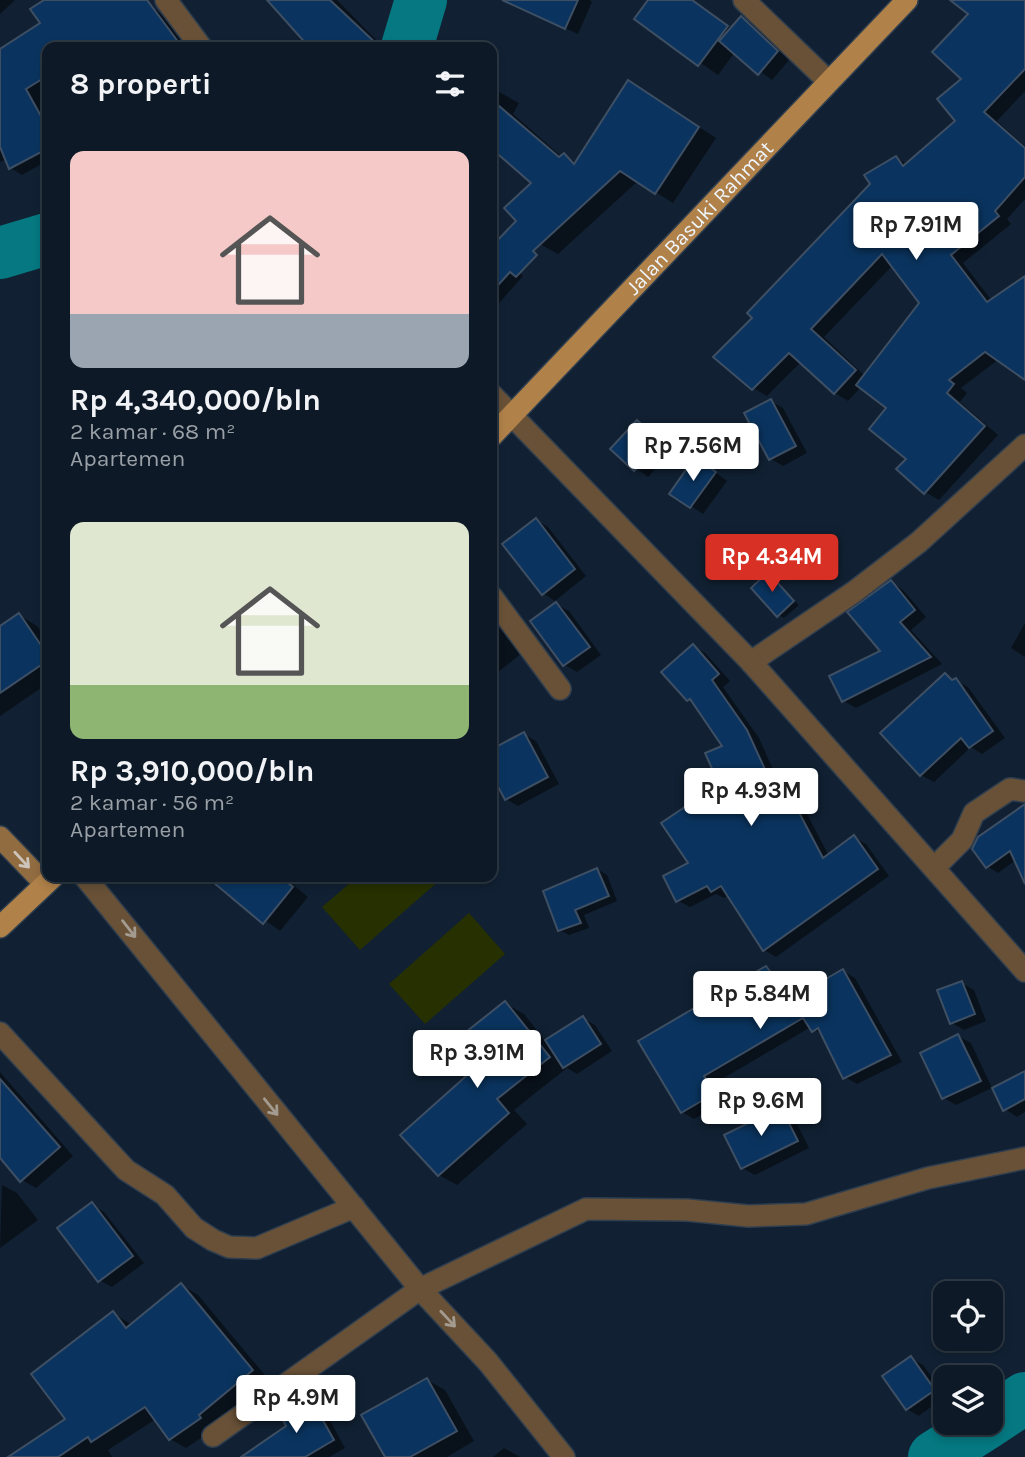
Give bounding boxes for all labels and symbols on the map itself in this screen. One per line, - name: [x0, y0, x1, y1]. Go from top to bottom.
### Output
- street label: Jalan Basuki Rahmat: [621, 136, 778, 300]
- pin: Rp 7.91M: [844, 202, 988, 262]
- pin: Rp 7.56M: [621, 424, 765, 483]
- pin: Rp 4.34M: [700, 534, 844, 594]
- pin: Rp 4.93M: [679, 768, 823, 828]
- one-way arrow: [14, 851, 31, 868]
- one-way arrow: [121, 920, 136, 938]
- pin: Rp 5.84M: [688, 972, 832, 1031]
- pin: Rp 3.91M: [405, 1030, 549, 1090]
- pin: Rp 9.6M: [696, 1078, 826, 1138]
- one-way arrow: [263, 1097, 279, 1115]
- one-way arrow: [440, 1310, 457, 1327]
- pin: Rp 4.9M: [231, 1376, 361, 1435]

